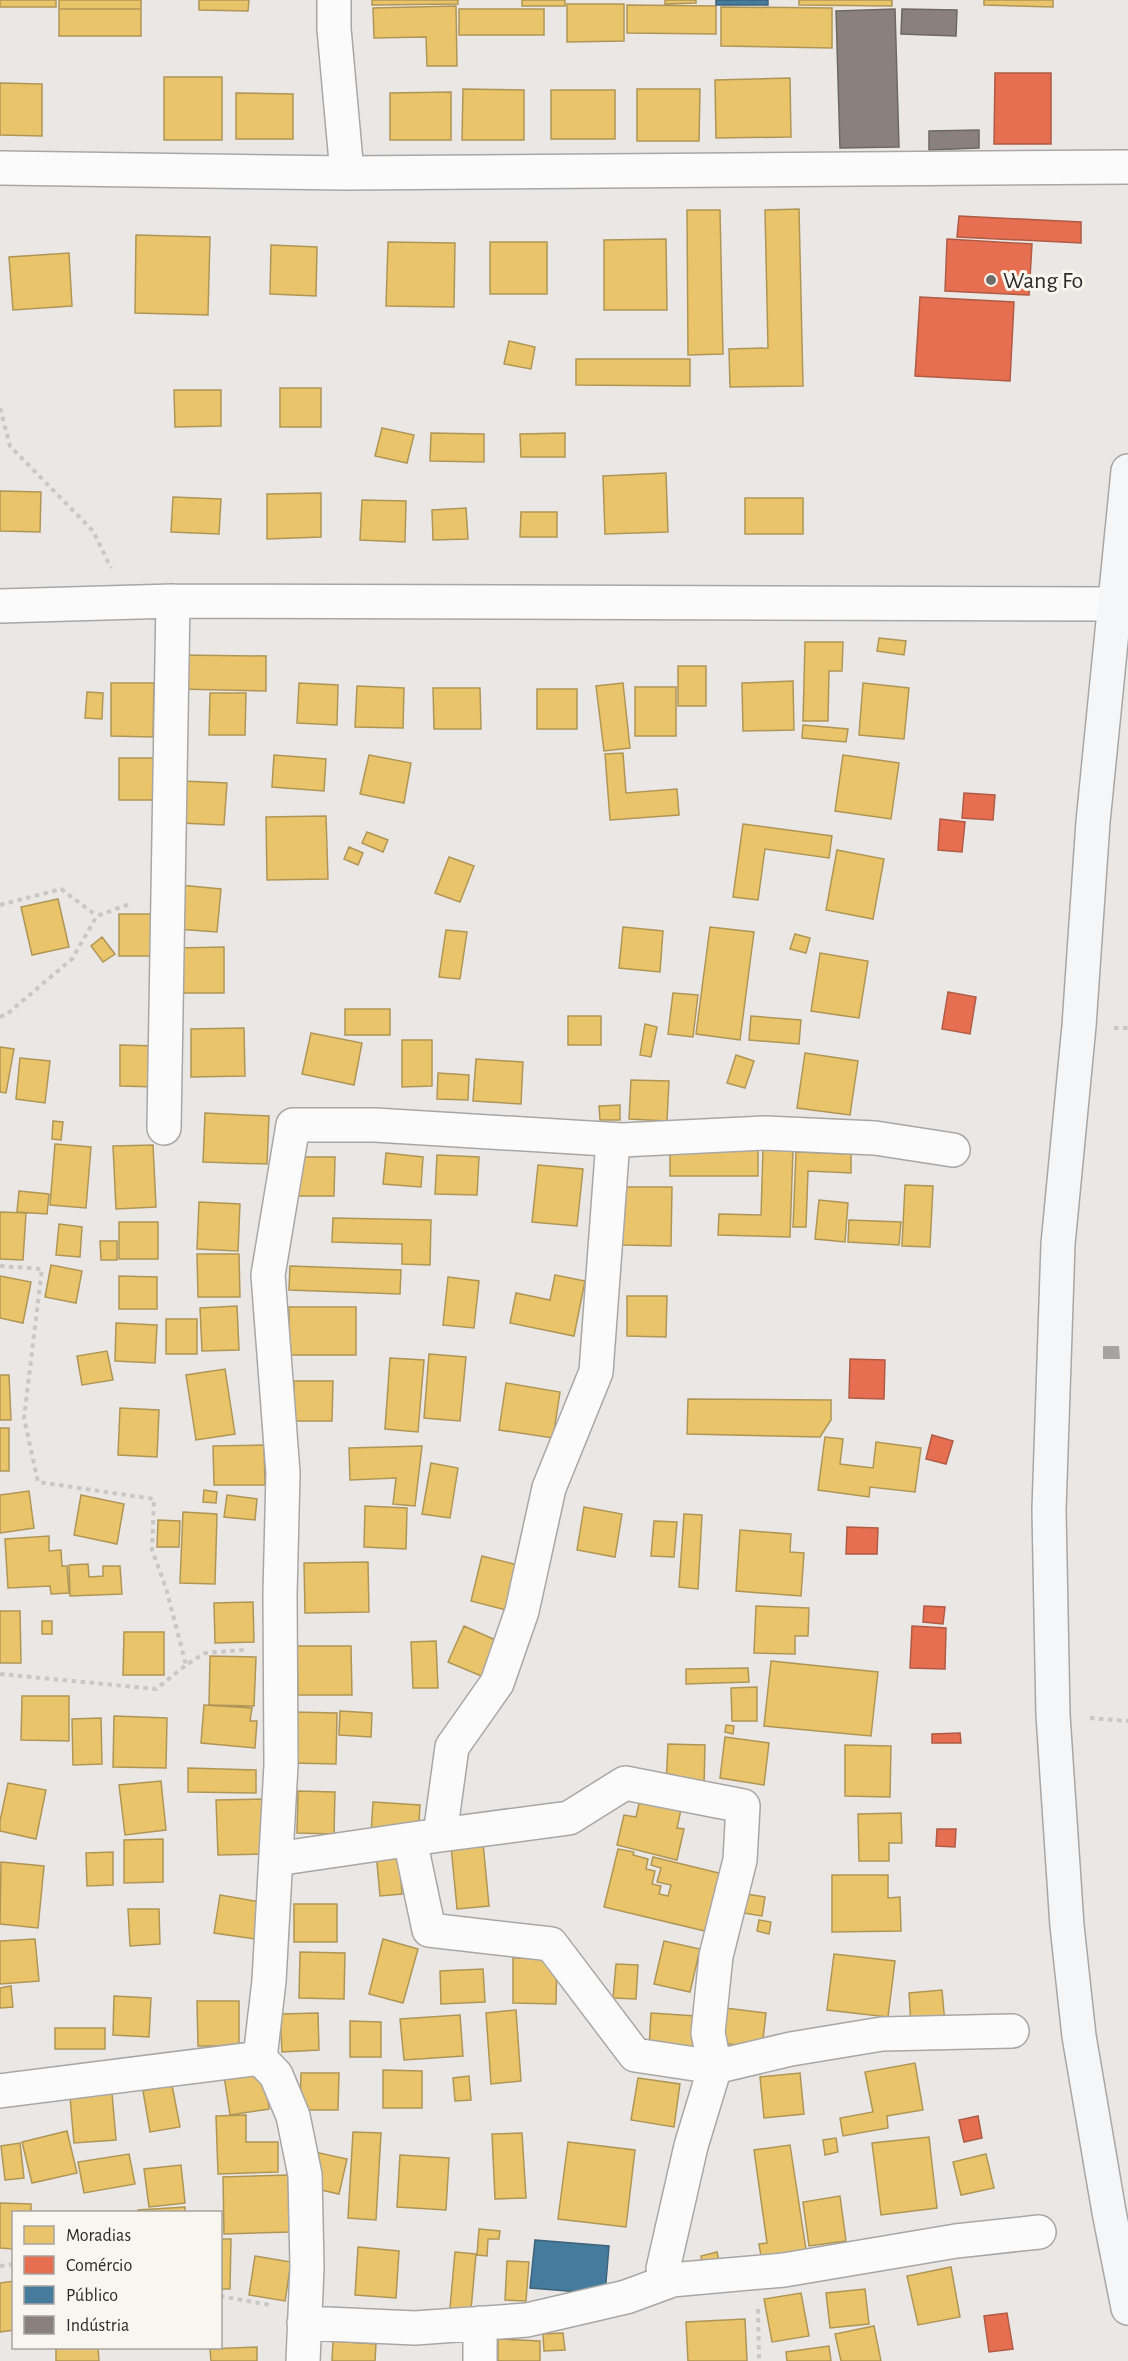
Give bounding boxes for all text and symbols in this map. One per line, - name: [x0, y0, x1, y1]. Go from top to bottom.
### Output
- place label: Wang Fo: [1003, 269, 1083, 293]
- marker: Wang Fo: [984, 273, 998, 287]
- legend: [12, 2211, 222, 2349]
- text: Moradias: [66, 2227, 131, 2245]
- text: Comércio: [66, 2257, 132, 2275]
- text: Público: [66, 2287, 118, 2305]
- text: Indústria: [66, 2317, 129, 2335]

